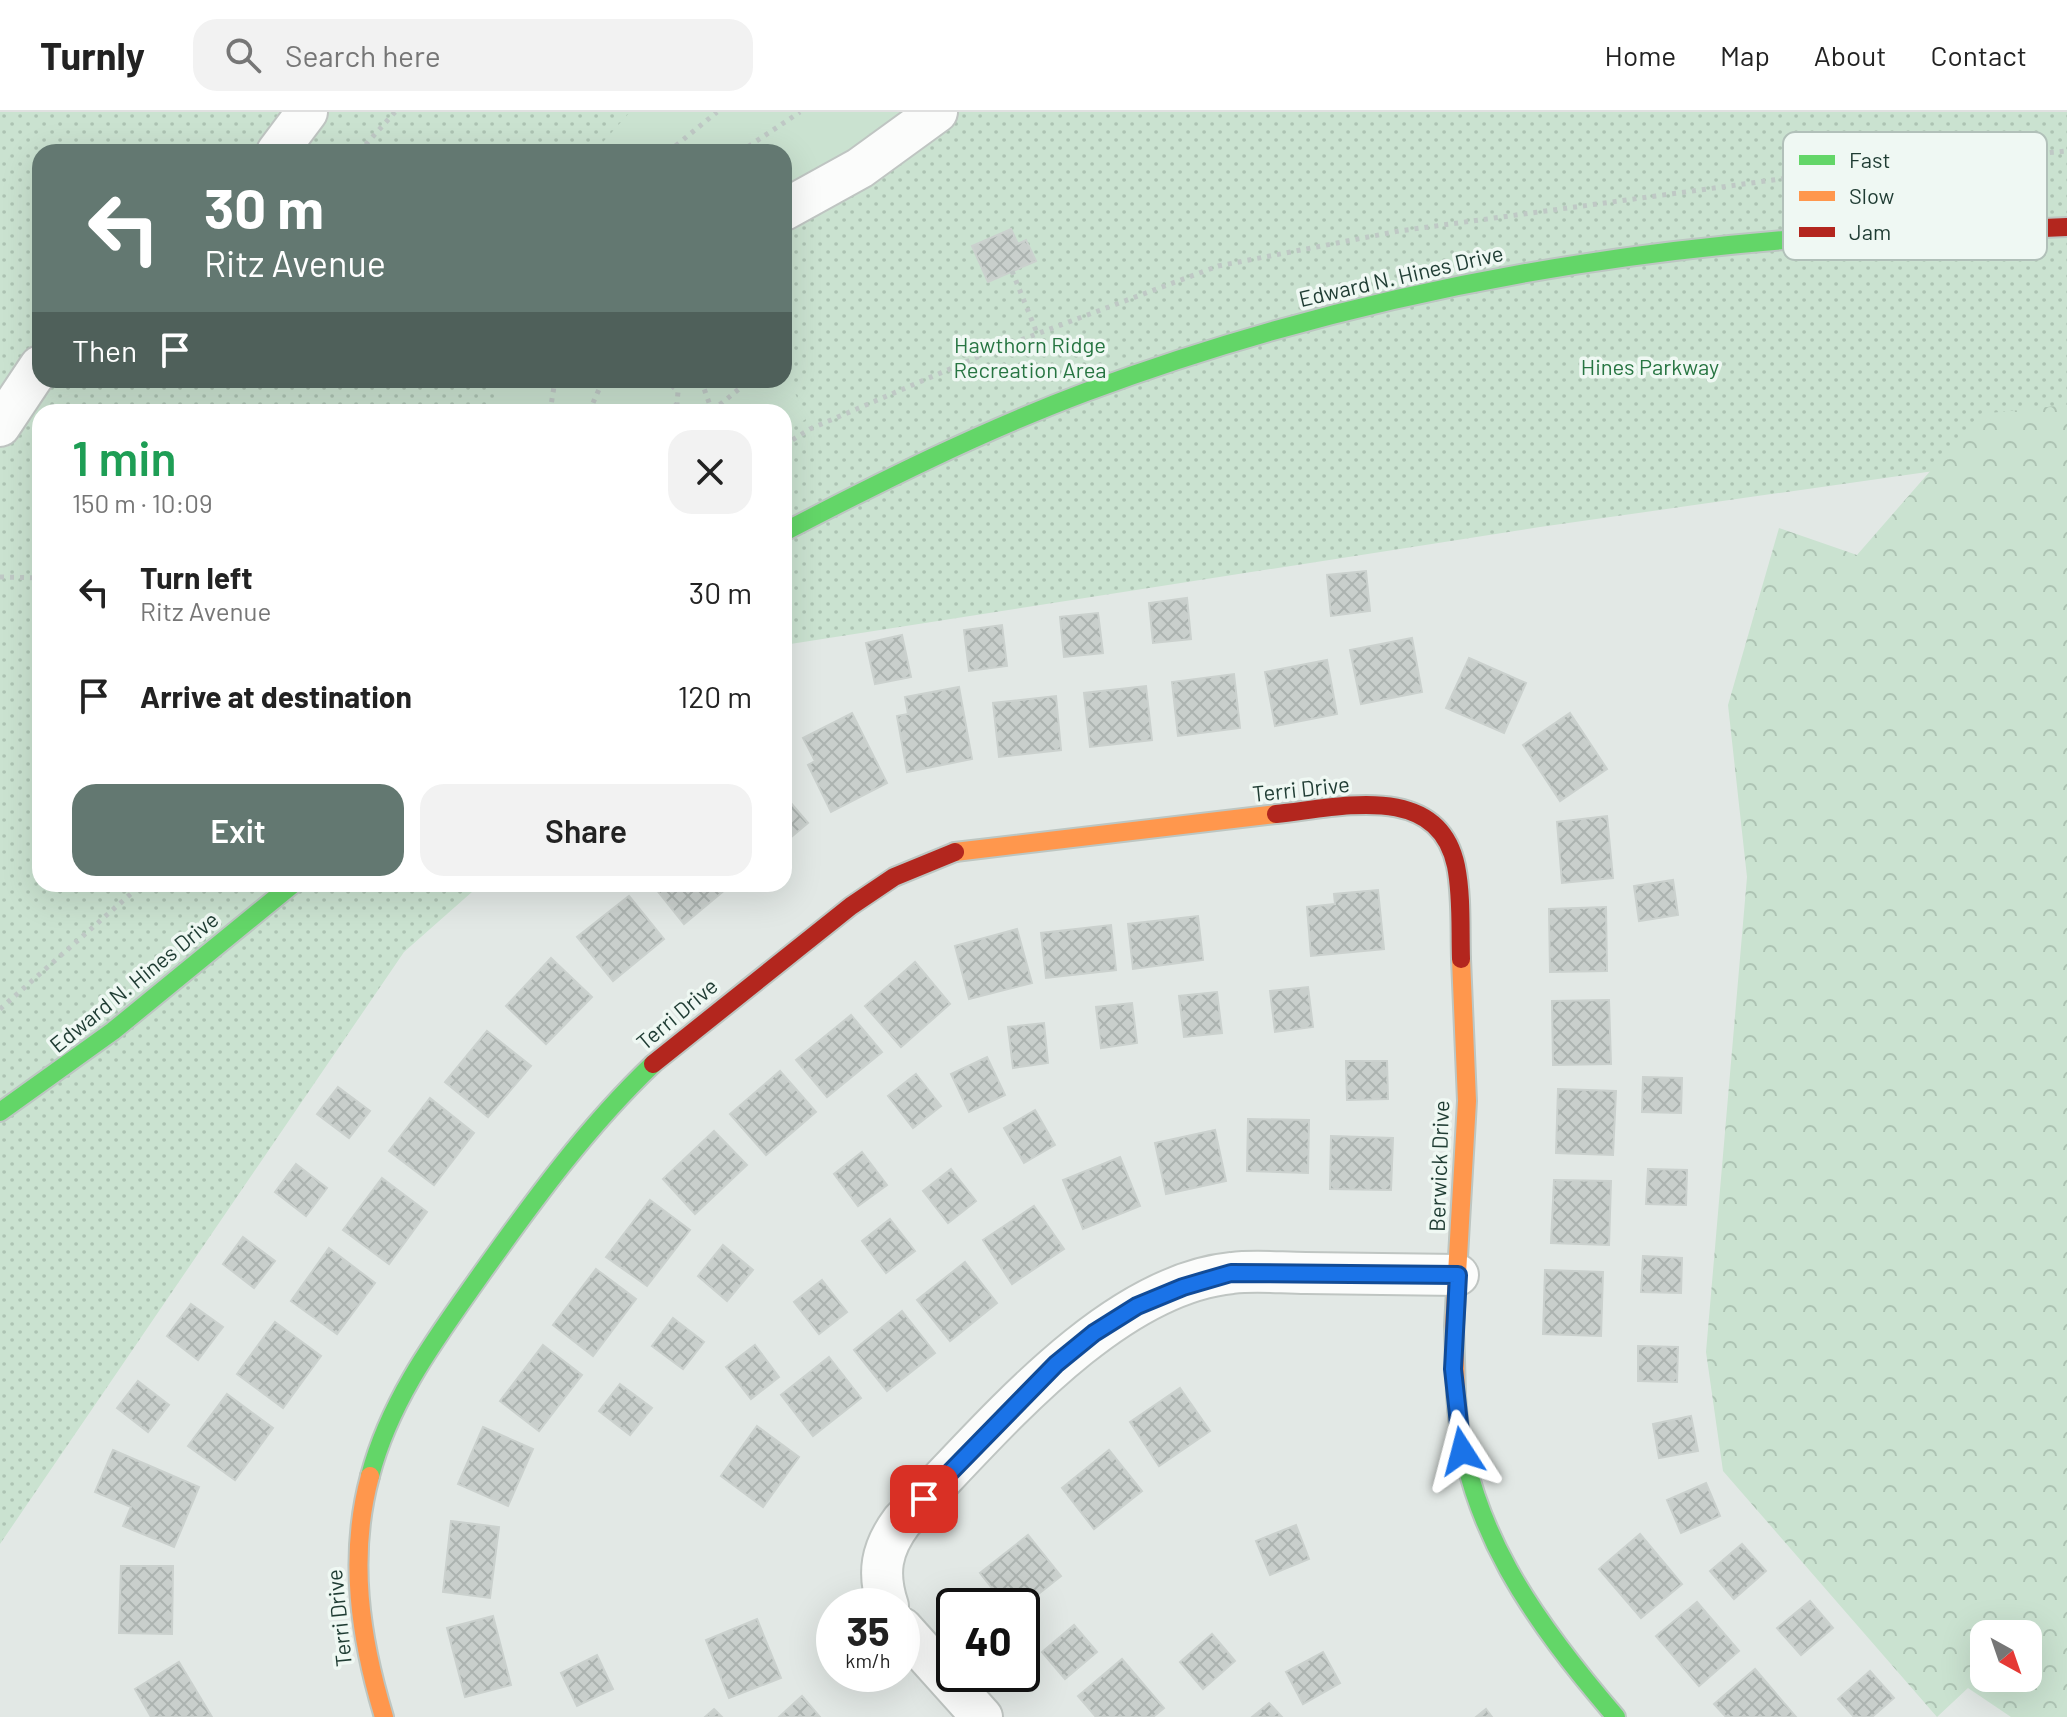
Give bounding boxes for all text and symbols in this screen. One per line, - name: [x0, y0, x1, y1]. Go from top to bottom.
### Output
- search box: [193, 19, 753, 91]
- text: Turnly: [40, 32, 145, 78]
- icon: search: [221, 33, 265, 77]
- text: Search here: [285, 37, 441, 73]
- text: Home: [1605, 38, 1676, 72]
- text: Map: [1720, 38, 1770, 72]
- text: About: [1814, 38, 1886, 72]
- text: Contact: [1930, 38, 2027, 72]
- legend: [1783, 132, 2047, 260]
- text: Fast: [1849, 146, 1891, 172]
- text: 30 m: [204, 173, 324, 240]
- icon: left: [72, 176, 176, 280]
- text: Slow: [1849, 182, 1894, 208]
- text: Jam: [1849, 218, 1891, 244]
- street label: Edward N. Hines Drive: [1296, 239, 1506, 311]
- text: Ritz Avenue: [204, 241, 386, 284]
- icon: arrive: [153, 328, 197, 372]
- park label: Hawthorn Ridge Recreation Area: [953, 331, 1107, 382]
- text: Then: [72, 332, 137, 368]
- park label: Hines Parkway: [1581, 353, 1719, 379]
- text: 1 min: [72, 428, 177, 486]
- button: close: [668, 430, 752, 514]
- text: 150 m · 10:09: [72, 487, 213, 518]
- text: Turn left: [140, 559, 253, 595]
- icon: left: [72, 570, 116, 614]
- text: 30 m: [689, 574, 752, 610]
- text: Ritz Avenue: [140, 595, 271, 626]
- icon: arrive: [72, 674, 116, 718]
- text: Arrive at destination: [140, 678, 412, 714]
- text: 120 m: [678, 678, 752, 714]
- street label: Terri Drive: [1251, 770, 1351, 806]
- button: Exit: [72, 784, 404, 876]
- button: Share: [420, 784, 752, 876]
- street label: Edward N. Hines Drive: [44, 905, 223, 1057]
- street label: Terri Drive: [631, 972, 722, 1055]
- street label: Berwick Drive: [1423, 1100, 1453, 1232]
- position arrow: [1420, 1409, 1504, 1493]
- pin: [890, 1465, 958, 1533]
- icon: arrive: [902, 1477, 946, 1521]
- street label: Terri Drive: [320, 1568, 356, 1668]
- speed limit sign: 40: [936, 1588, 1040, 1692]
- text: 35: [846, 1606, 890, 1654]
- north arrow: [1970, 1620, 2042, 1692]
- map controls: [1970, 1620, 2042, 1692]
- text: km/h: [845, 1648, 891, 1672]

